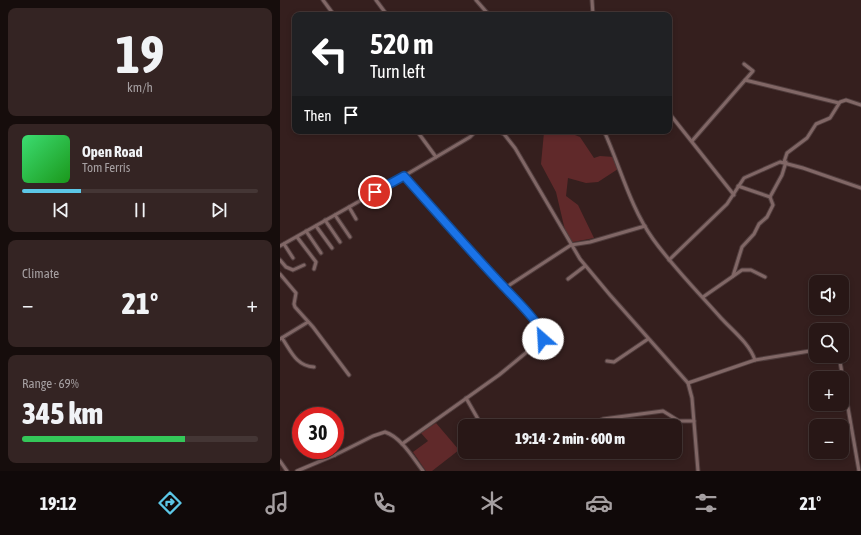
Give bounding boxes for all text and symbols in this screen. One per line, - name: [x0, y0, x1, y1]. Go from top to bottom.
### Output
- text: 19: [116, 24, 164, 84]
- icon: left: [304, 28, 356, 80]
- text: 520 m: [370, 28, 433, 60]
- text: Turn left: [370, 61, 425, 82]
- text: km/h: [127, 80, 153, 95]
- icon: arrive: [340, 104, 362, 126]
- text: Then: [304, 107, 332, 124]
- text: Open Road: [82, 143, 143, 160]
- text: Tom Ferris: [82, 160, 130, 175]
- pin: [358, 175, 392, 209]
- icon: arrive: [364, 181, 386, 203]
- icon: previous: [50, 199, 72, 221]
- icon: pause: [129, 199, 151, 221]
- icon: next: [208, 199, 230, 221]
- text: Climate: [22, 266, 59, 281]
- map controls: [809, 275, 849, 459]
- button: sound: [809, 275, 849, 315]
- text: 21°: [122, 286, 158, 320]
- text: −: [22, 291, 33, 317]
- text: +: [247, 291, 258, 317]
- position arrow: [522, 318, 564, 360]
- button: search: [809, 323, 849, 363]
- button: +: [809, 371, 849, 411]
- text: Range · 69%: [22, 376, 79, 391]
- text: 345 km: [22, 396, 103, 430]
- speed limit sign: 30: [292, 407, 344, 459]
- button: −: [809, 419, 849, 459]
- text: 19:14 · 2 min · 600 m: [515, 430, 625, 447]
- icon: directions: [156, 489, 184, 517]
- icon: music: [263, 489, 291, 517]
- icon: phone: [370, 489, 398, 517]
- icon: climate: [478, 489, 506, 517]
- icon: car: [585, 489, 613, 517]
- icon: filters: [692, 489, 720, 517]
- text: 19:12: [40, 493, 77, 514]
- text: 21°: [799, 493, 821, 514]

